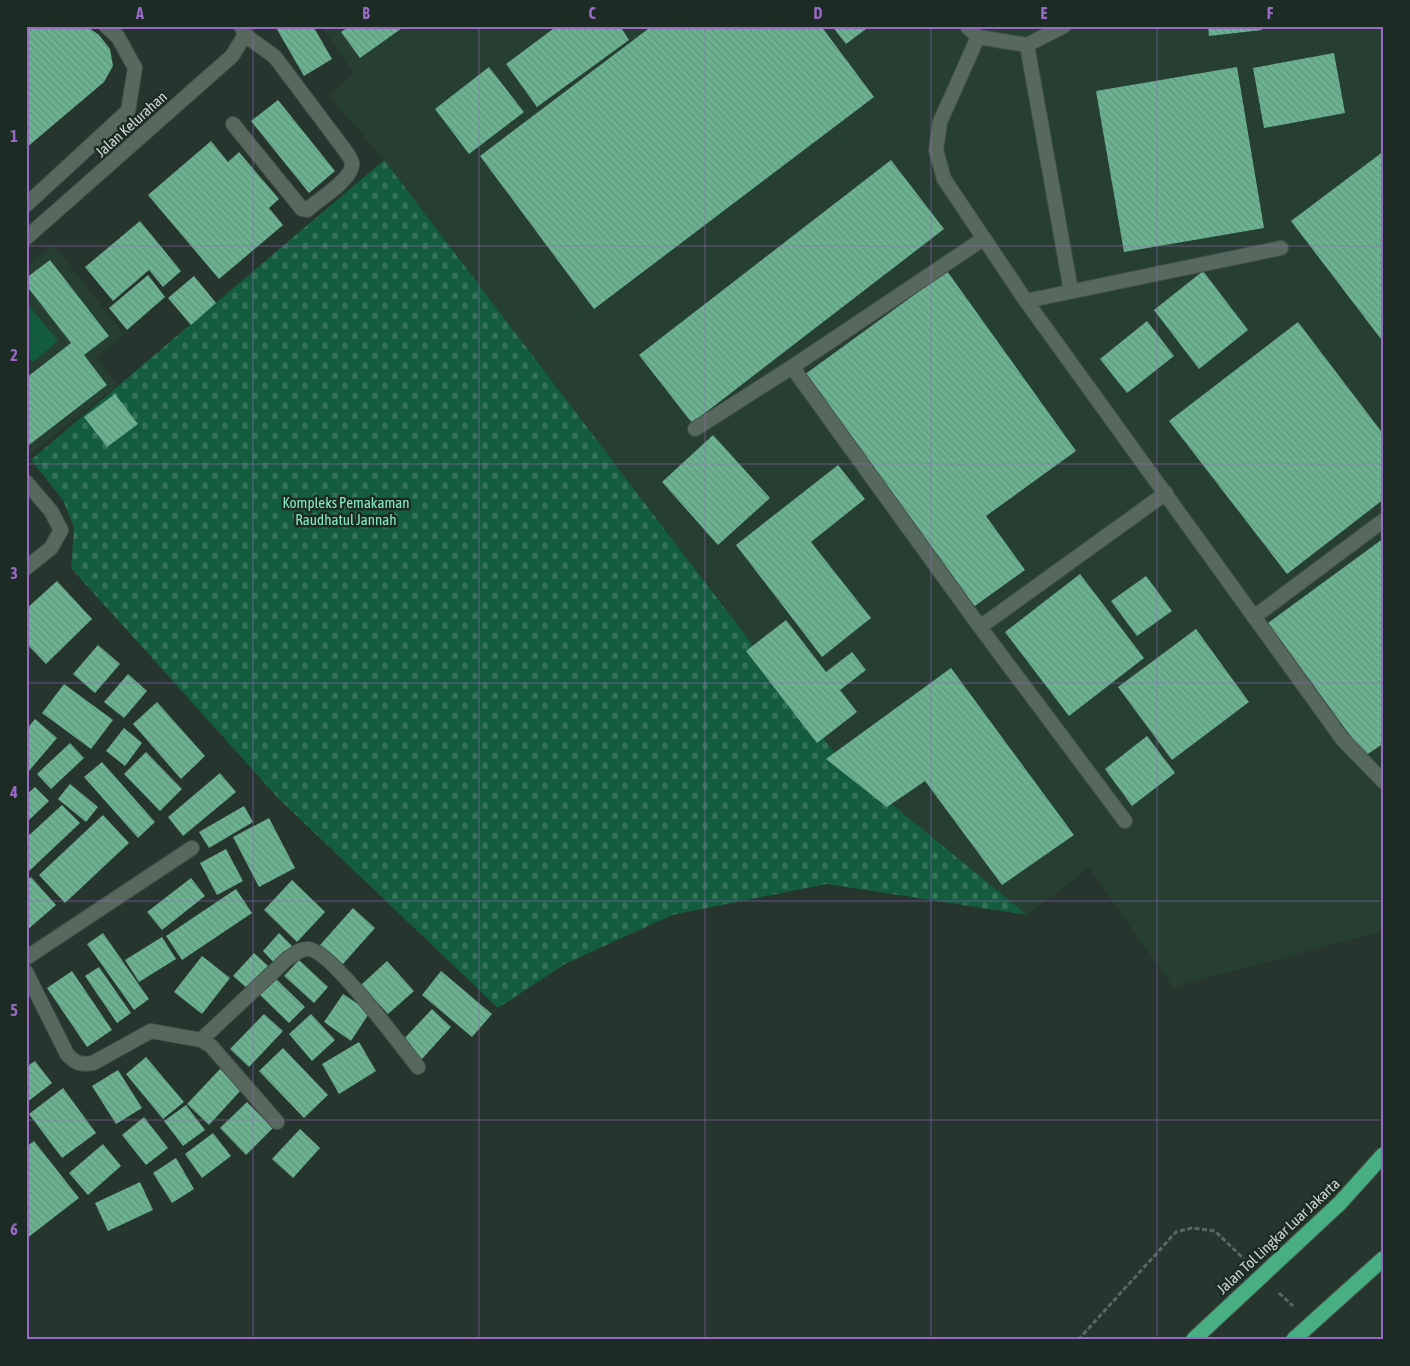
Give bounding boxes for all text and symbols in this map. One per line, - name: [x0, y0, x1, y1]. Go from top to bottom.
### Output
- text: A: [135, 4, 144, 22]
- text: B: [362, 4, 370, 22]
- text: C: [588, 4, 596, 22]
- text: D: [814, 4, 823, 22]
- text: E: [1041, 4, 1048, 22]
- text: F: [1267, 4, 1274, 22]
- street label: Jalan Kelurahan: [92, 88, 170, 160]
- text: 1: [10, 127, 18, 145]
- text: 2: [10, 346, 18, 364]
- park label: Kompleks Pemakaman Raudhatul Jannah: [282, 494, 410, 528]
- text: 3: [10, 564, 18, 582]
- text: 4: [9, 783, 18, 801]
- text: 5: [10, 1001, 18, 1019]
- street label: Jalan Tol Lingkar Luar Jakarta: [1213, 1175, 1343, 1297]
- text: 6: [10, 1220, 18, 1238]

